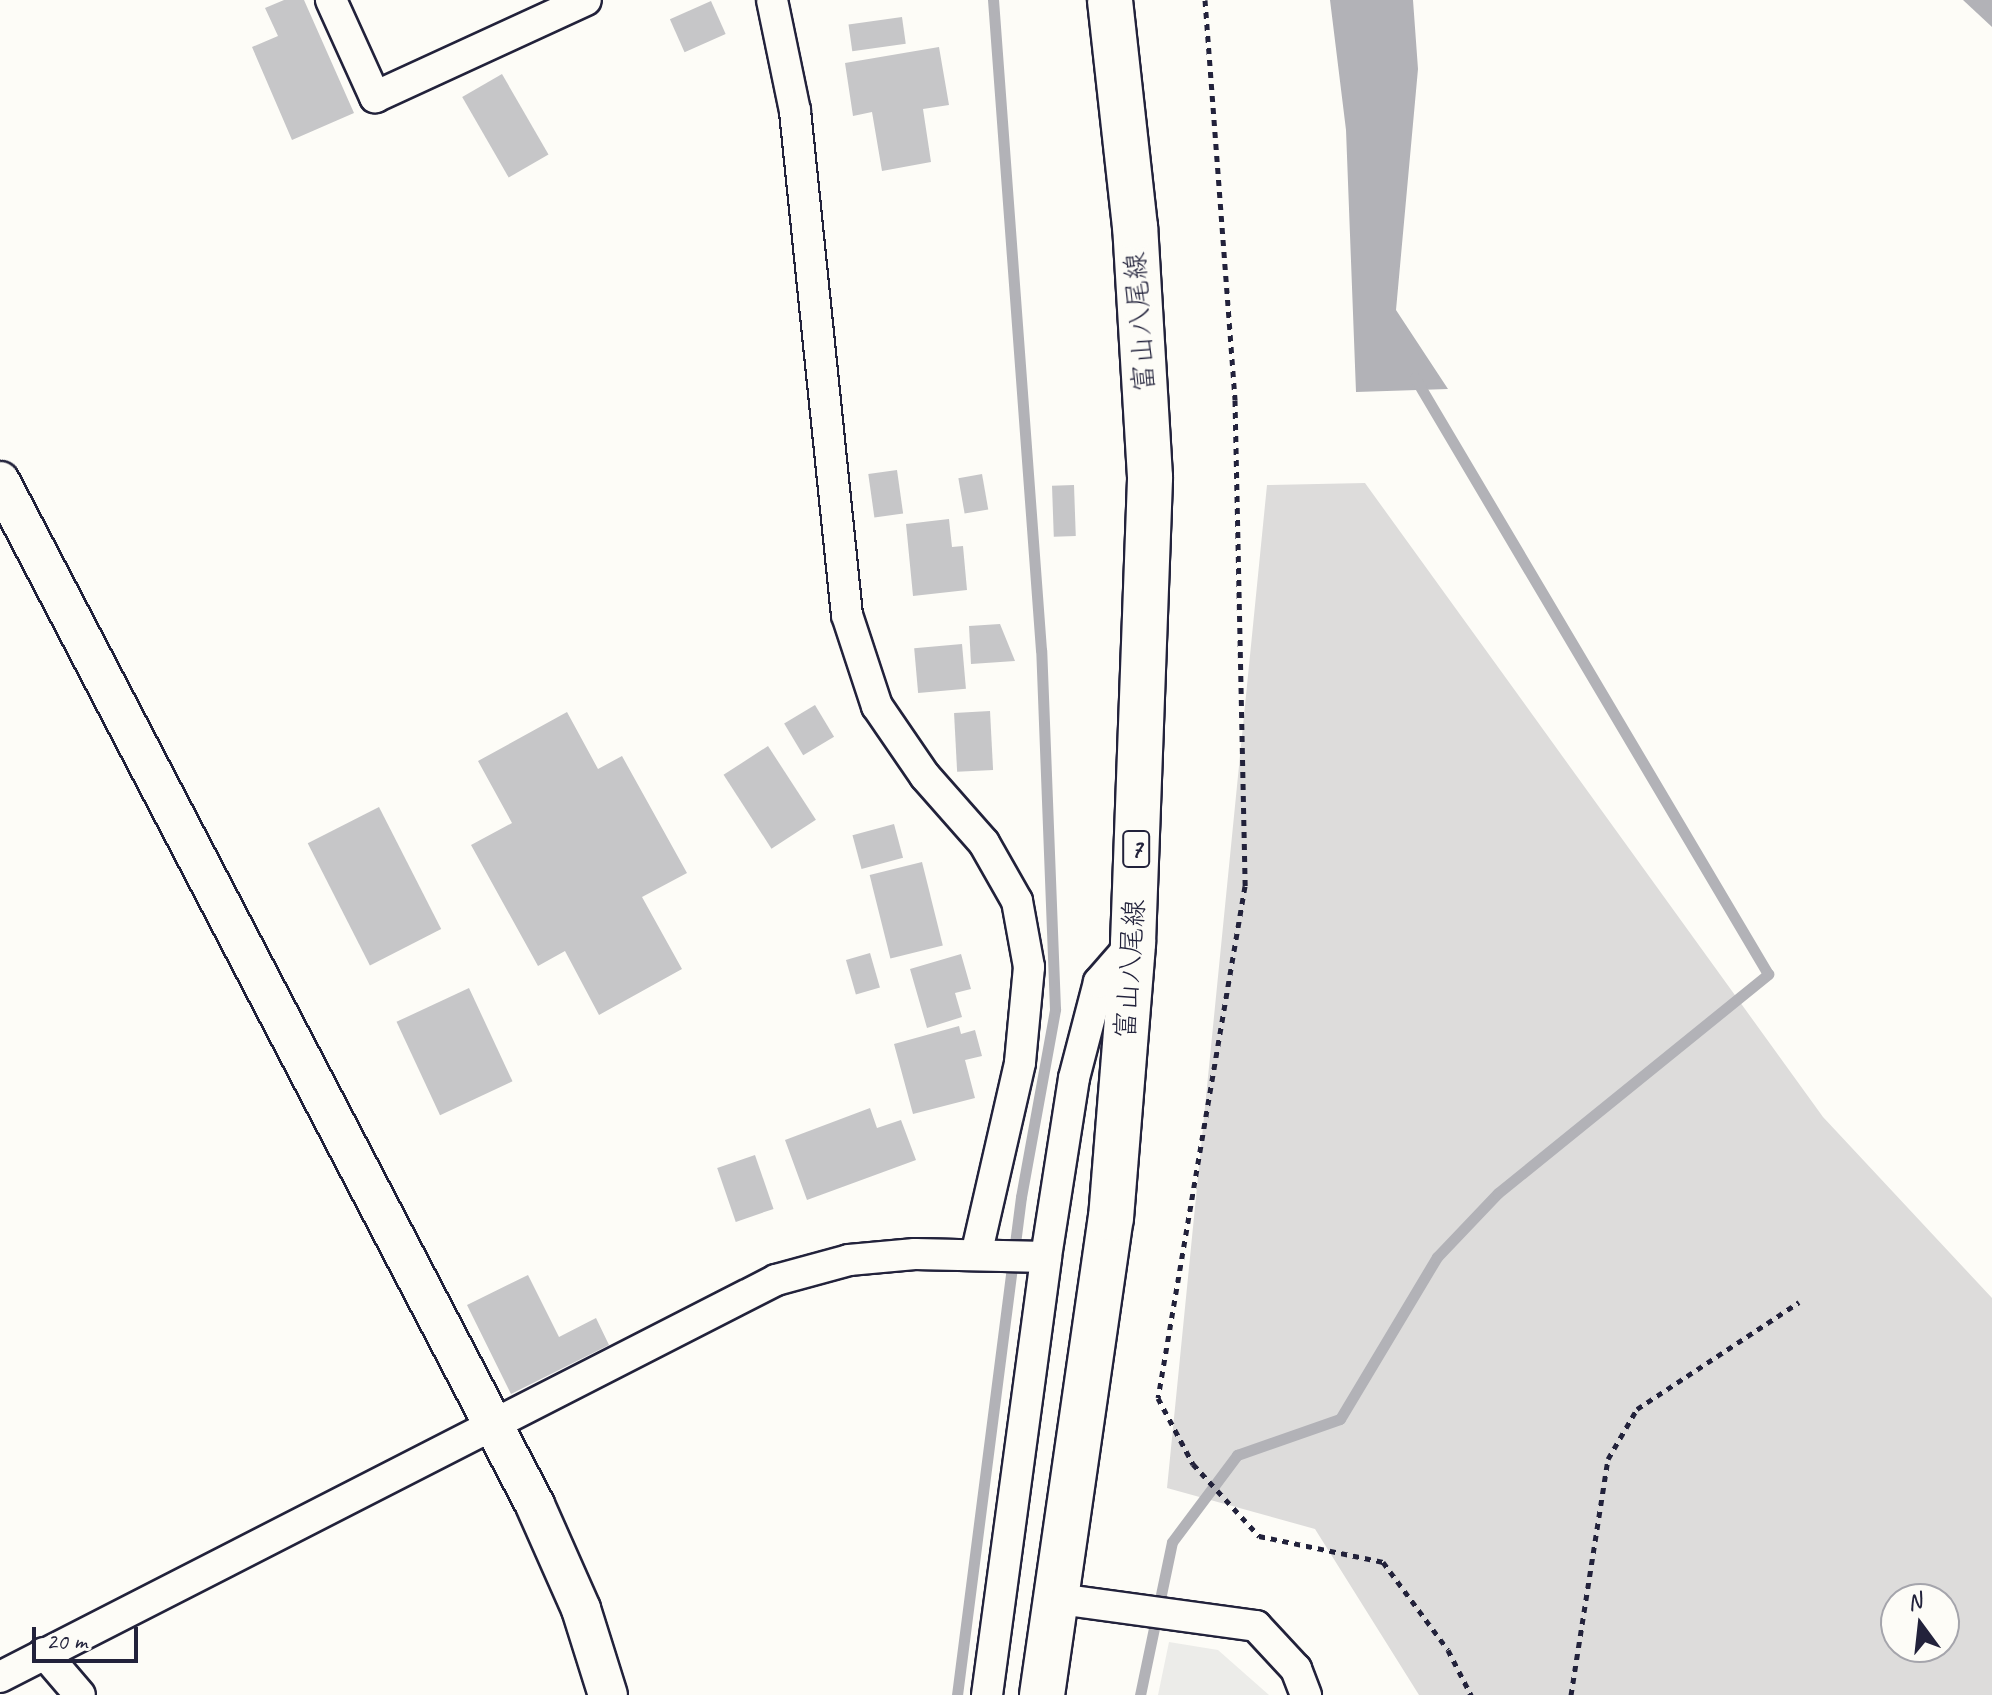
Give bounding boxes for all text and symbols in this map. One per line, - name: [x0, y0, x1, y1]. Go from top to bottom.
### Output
- street label: 富山八尾線: [1118, 251, 1162, 393]
- road number: 7: [1122, 827, 1150, 871]
- street label: 富山八尾線: [1108, 898, 1152, 1040]
- north arrow: [1880, 1583, 1960, 1663]
- text: N: [1904, 1586, 1925, 1617]
- scale bar: [36, 1611, 142, 1661]
- text: 20 m: [46, 1626, 87, 1656]

